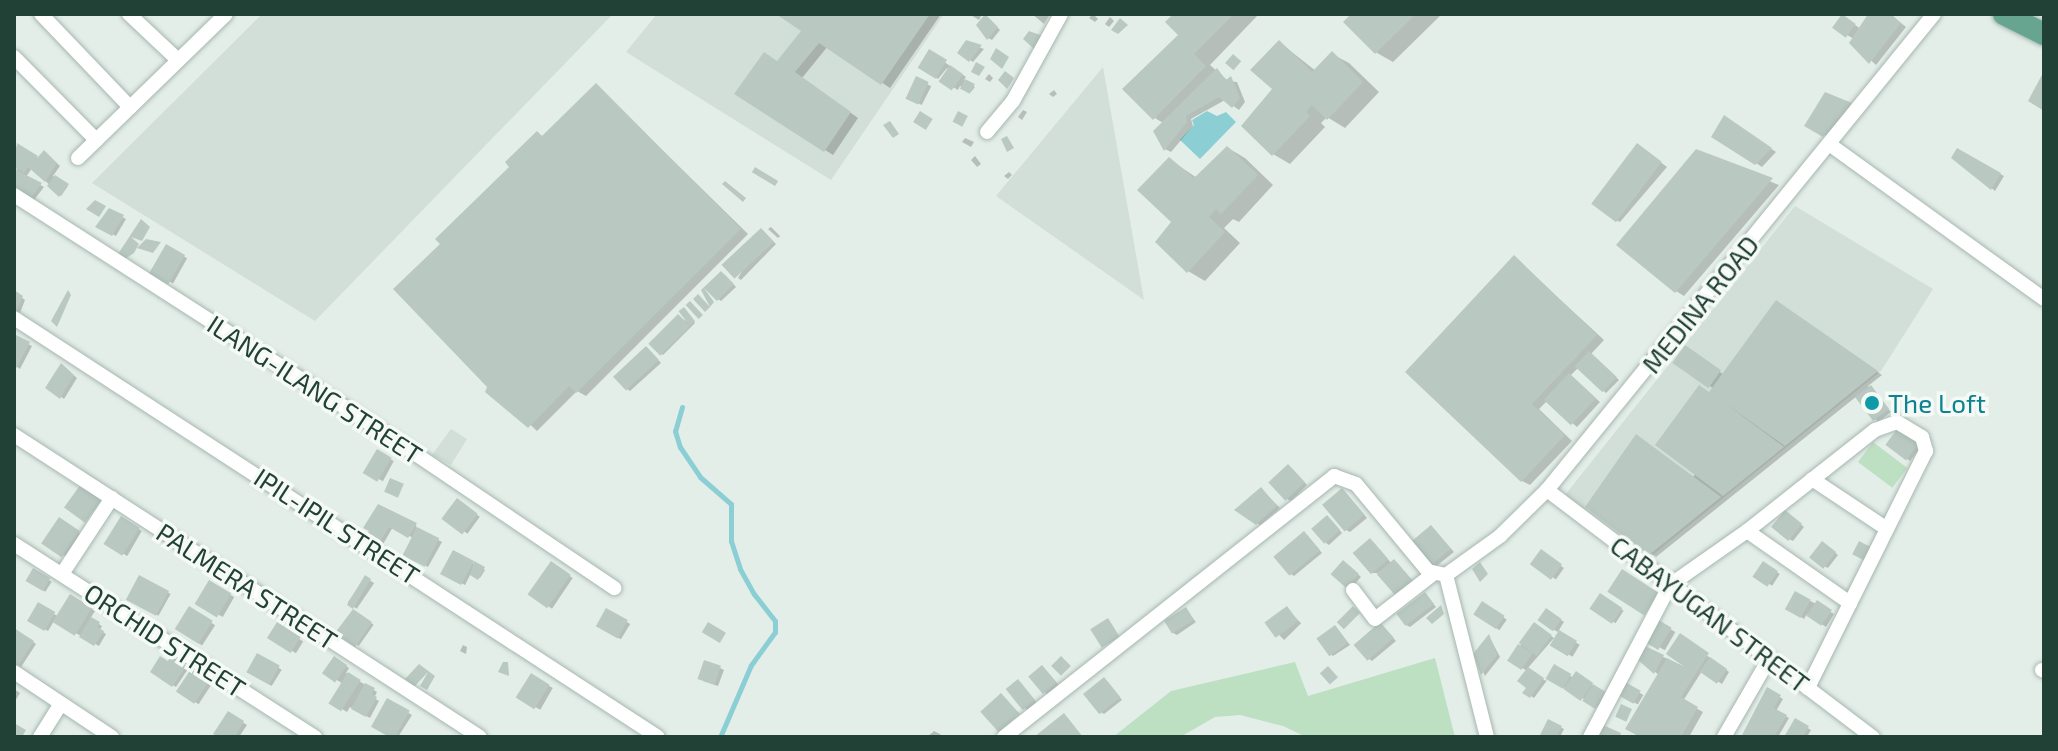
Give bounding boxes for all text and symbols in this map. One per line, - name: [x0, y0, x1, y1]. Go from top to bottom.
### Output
- street label: MEDINA ROAD: [1635, 229, 1765, 379]
- street label: ILANG-ILANG STREET: [202, 308, 428, 470]
- place label: The Loft: [1888, 387, 1986, 419]
- marker: The Loft: [1863, 394, 1881, 412]
- street label: IPIL-IPIL STREET: [248, 461, 426, 591]
- street label: PALMERA STREET: [151, 516, 343, 656]
- street label: CABAYUGAN STREET: [1605, 529, 1815, 699]
- street label: ORCHID STREET: [79, 576, 251, 704]

